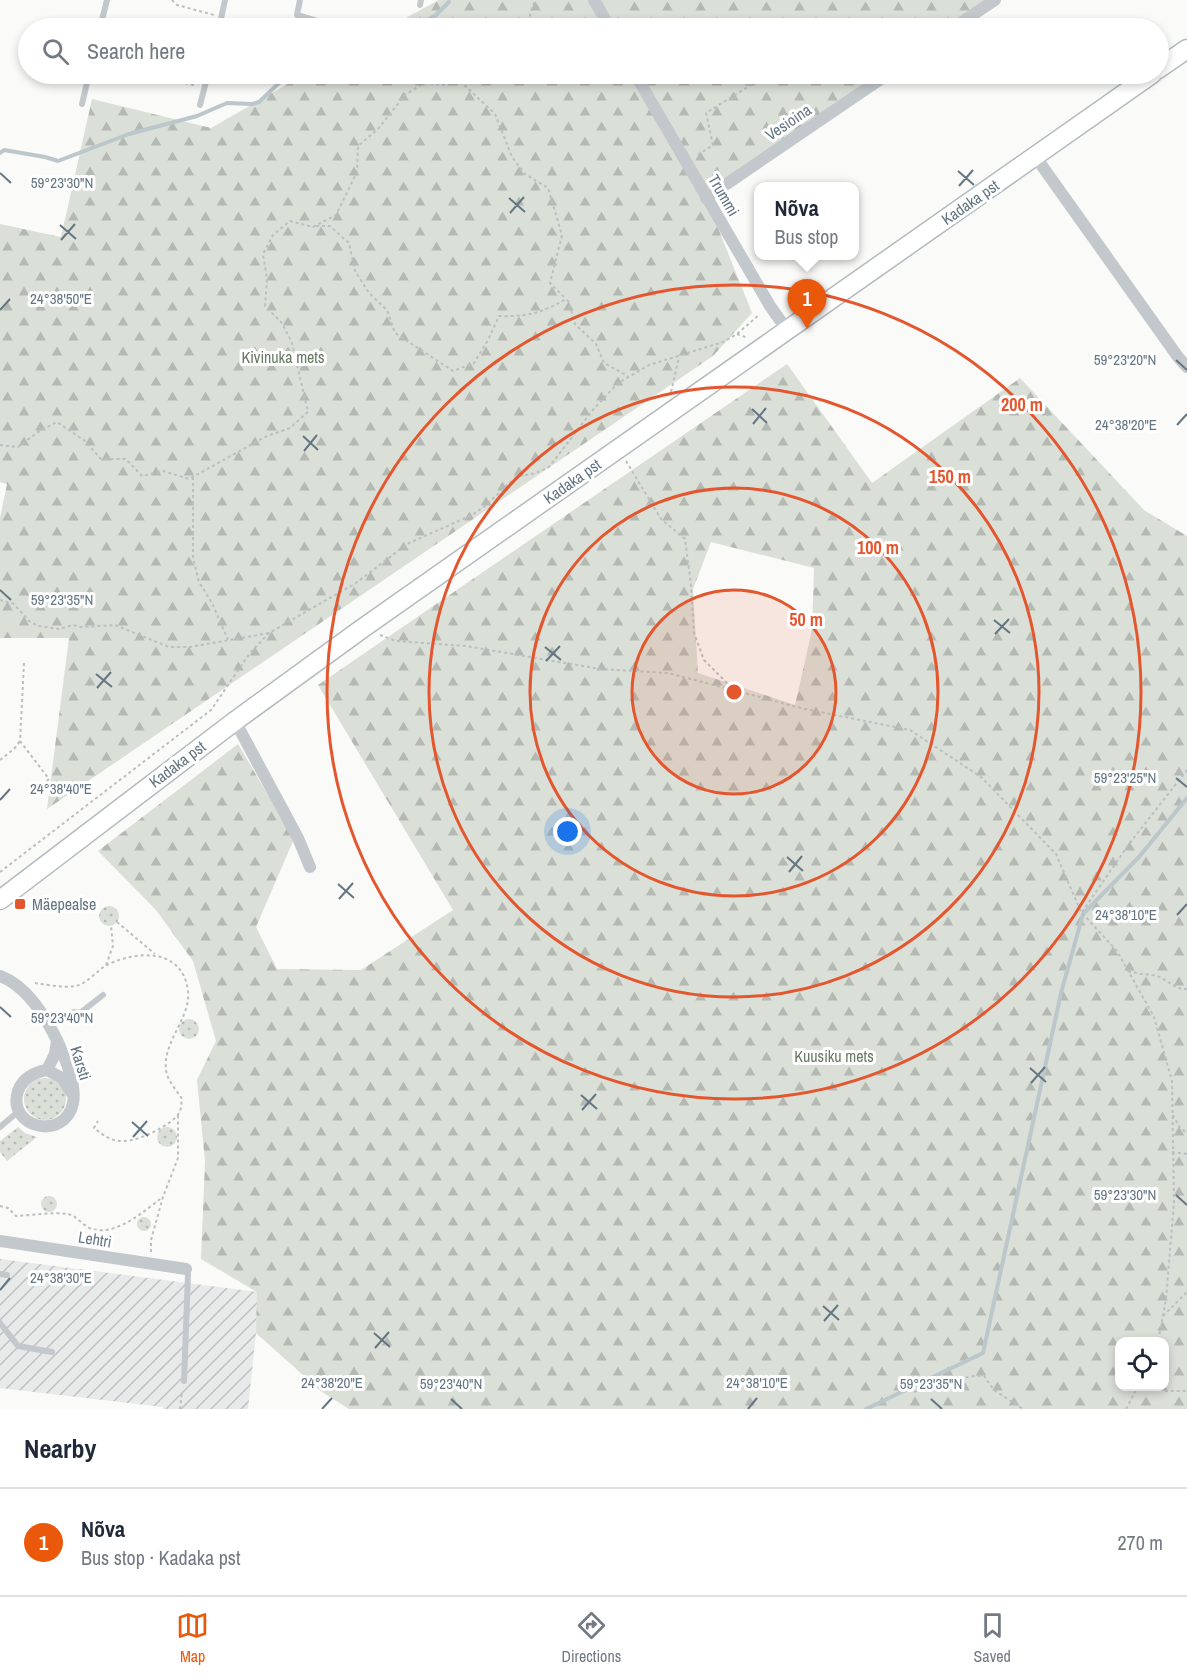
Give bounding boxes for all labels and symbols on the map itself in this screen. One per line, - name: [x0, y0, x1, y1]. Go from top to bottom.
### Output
- street label: Vesioina: [761, 98, 816, 145]
- street label: Trummi: [703, 170, 745, 220]
- text: 59°23'30"N: [31, 172, 93, 193]
- street label: Kadaka pst: [937, 174, 1003, 230]
- pin: 1: [788, 280, 826, 329]
- text: 24°38'50"E: [30, 288, 92, 309]
- park label: Kivinuka mets: [241, 346, 325, 368]
- text: 59°23'20"N: [1094, 349, 1156, 370]
- text: 200 m: [1001, 392, 1043, 417]
- text: 24°38'20"E: [1095, 414, 1157, 435]
- street label: Kadaka pst: [539, 453, 605, 509]
- text: 150 m: [929, 464, 971, 489]
- text: 100 m: [857, 535, 899, 560]
- text: 59°23'35"N: [31, 589, 93, 610]
- text: 50 m: [789, 607, 823, 632]
- centre of rings: [724, 682, 744, 702]
- street label: Kadaka pst: [144, 735, 210, 793]
- text: 59°23'25"N: [1094, 767, 1156, 788]
- text: 24°38'40"E: [30, 778, 92, 799]
- your location: [553, 817, 582, 846]
- place label: Mäepealse: [32, 893, 96, 915]
- marker: Mäepealse: [13, 897, 27, 911]
- text: 24°38'10"E: [1095, 904, 1157, 925]
- text: 59°23'40"N: [31, 1007, 93, 1028]
- street label: Karsti: [65, 1043, 97, 1083]
- park label: Kuusiku mets: [794, 1045, 874, 1067]
- text: 59°23'30"N: [1094, 1184, 1156, 1205]
- street label: Lehtri: [77, 1226, 113, 1252]
- text: 24°38'30"E: [30, 1267, 92, 1288]
- text: 24°38'20"E: [301, 1372, 363, 1393]
- text: 24°38'10"E: [726, 1372, 788, 1393]
- text: 59°23'40"N: [420, 1373, 482, 1394]
- text: 59°23'35"N: [900, 1373, 962, 1394]

